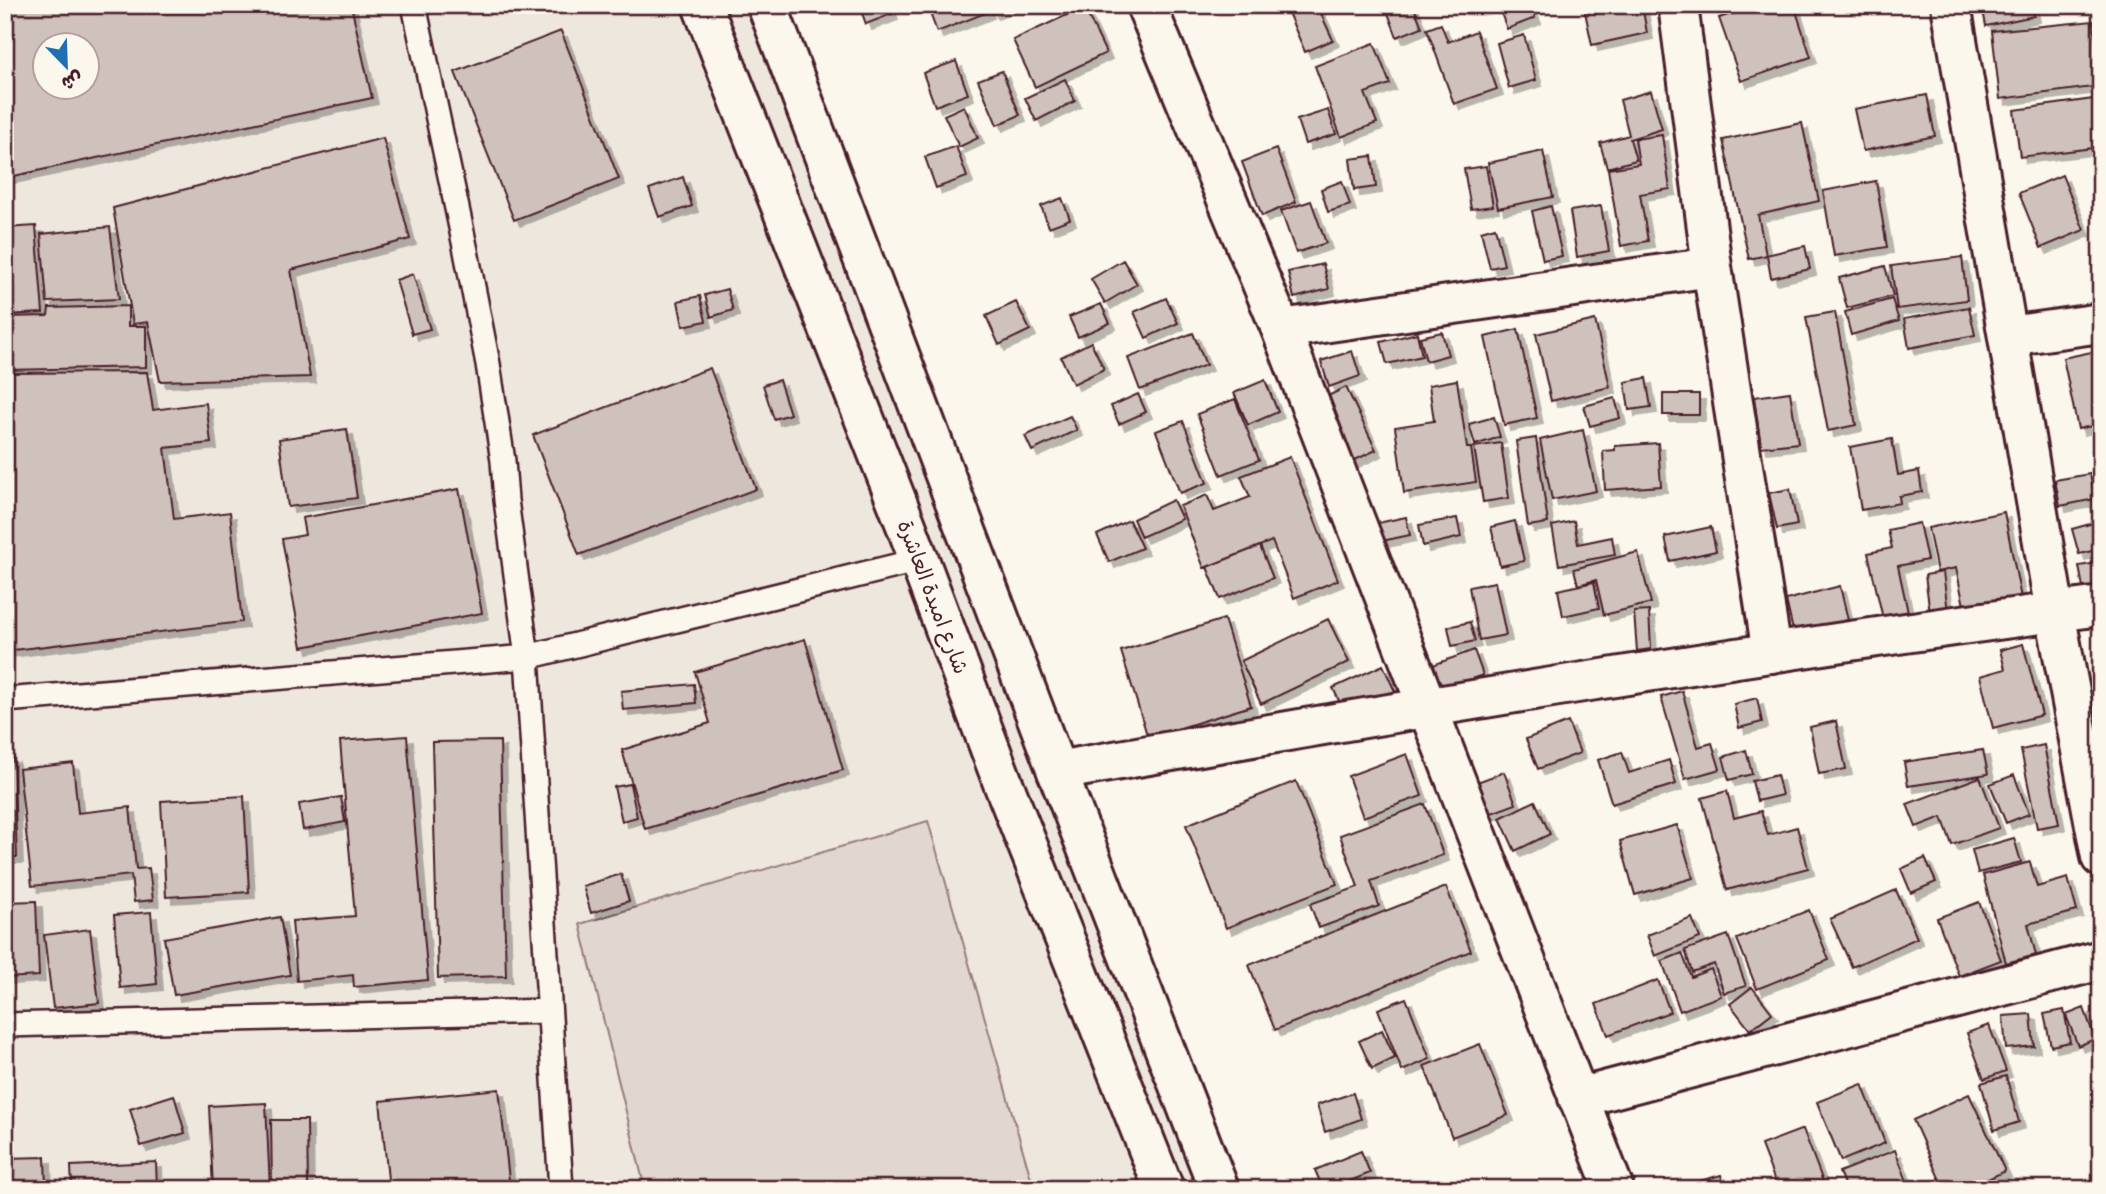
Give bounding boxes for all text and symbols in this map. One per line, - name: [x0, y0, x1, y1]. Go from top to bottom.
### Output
- north arrow: [32, 32, 102, 102]
- text: ش: [57, 64, 85, 93]
- street label: شارع امبدة العاشرة: [889, 518, 971, 679]

